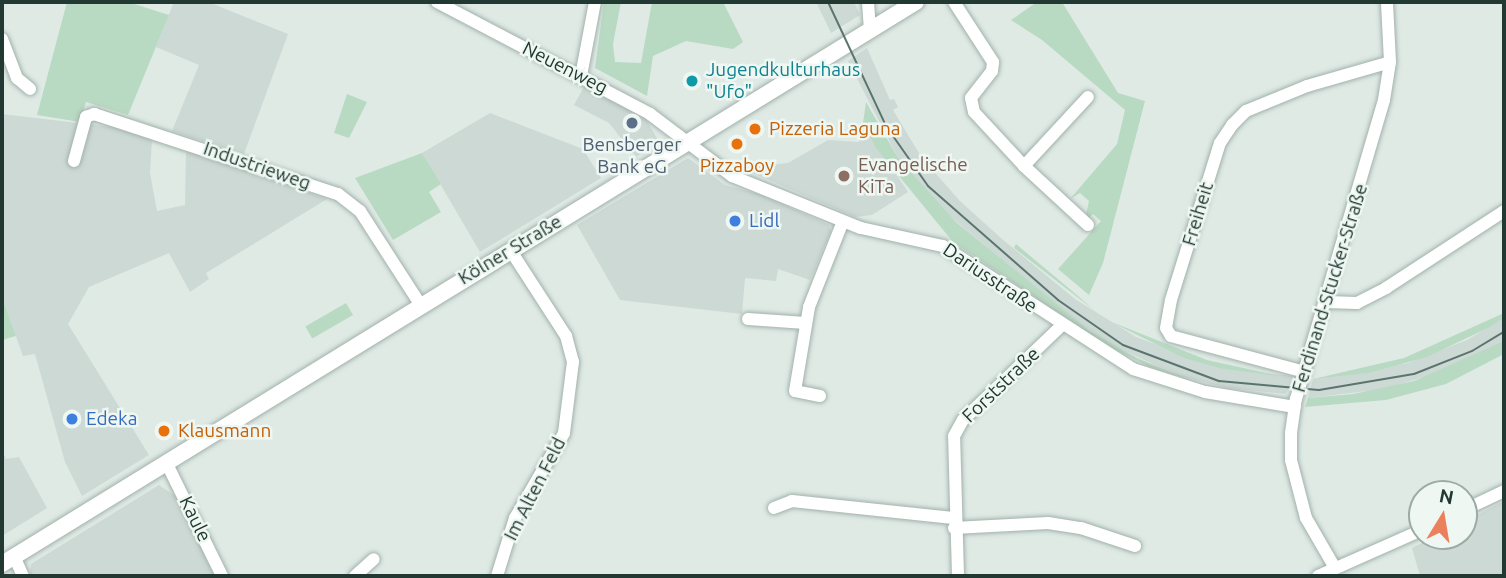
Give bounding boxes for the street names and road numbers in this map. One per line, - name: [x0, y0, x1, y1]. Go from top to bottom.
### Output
- street label: Neuenweg: [519, 37, 611, 99]
- street label: Industrieweg: [200, 137, 314, 195]
- street label: Freiheit: [1178, 179, 1218, 249]
- street label: Ferdinand-Stucker-Straße: [1287, 181, 1373, 395]
- street label: Kölner Straße: [454, 210, 566, 290]
- street label: Dariusstraße: [939, 238, 1041, 318]
- street label: Forststraße: [958, 343, 1044, 427]
- street label: Im Alten Feld: [499, 434, 571, 544]
- street label: Kaule: [174, 493, 216, 545]

